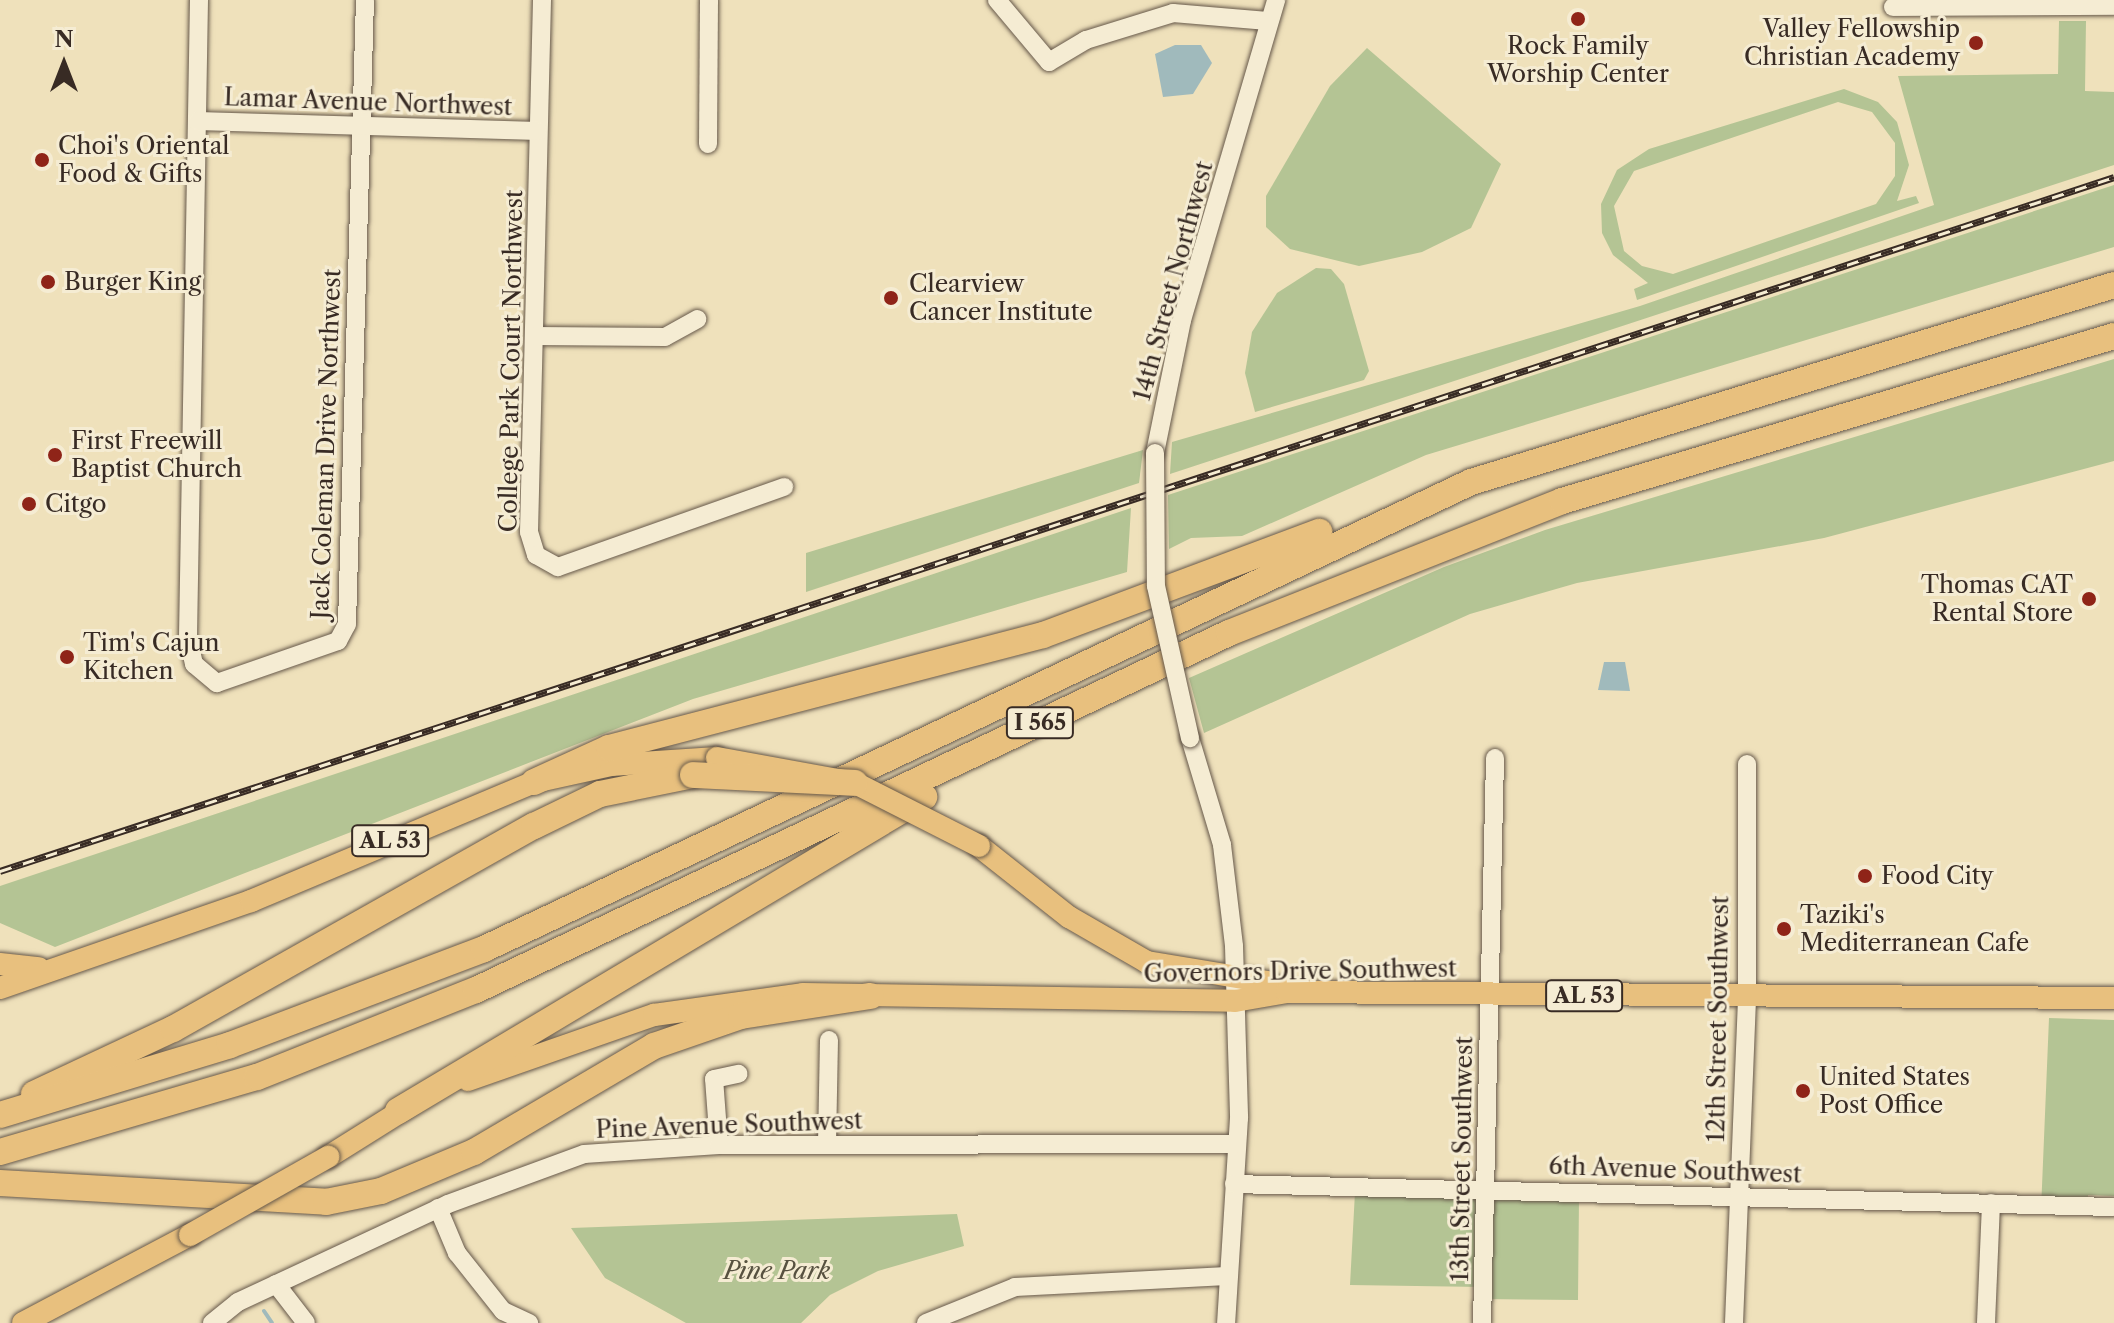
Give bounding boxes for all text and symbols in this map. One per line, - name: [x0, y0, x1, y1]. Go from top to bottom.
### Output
- marker: Rock Family Worship Center: [1569, 10, 1587, 28]
- place label: Valley Fellowship Christian Academy: [1743, 15, 1960, 71]
- north arrow: [24, 24, 104, 104]
- text: N: [54, 26, 74, 53]
- place label: Rock Family Worship Center: [1487, 32, 1669, 88]
- marker: Valley Fellowship Christian Academy: [1967, 34, 1985, 52]
- street label: Lamar Avenue Northwest: [223, 83, 513, 121]
- place label: Choi's Oriental Food & Gifts: [58, 132, 229, 188]
- marker: Choi's Oriental Food & Gifts: [33, 151, 51, 169]
- street label: 14th Street Northwest: [1127, 158, 1219, 404]
- street label: College Park Court Northwest: [494, 189, 528, 533]
- place label: Burger King: [64, 268, 202, 296]
- street label: Jack Coleman Drive Northwest: [305, 268, 347, 620]
- place label: Clearview Cancer Institute: [909, 270, 1093, 326]
- marker: Burger King: [39, 273, 57, 291]
- marker: Clearview Cancer Institute: [880, 287, 902, 309]
- place label: First Freewill Baptist Church: [71, 427, 242, 483]
- marker: First Freewill Baptist Church: [46, 446, 64, 464]
- place label: Citgo: [45, 490, 107, 518]
- marker: Citgo: [20, 495, 38, 513]
- place label: Thomas CAT Rental Store: [1921, 571, 2073, 627]
- marker: Thomas CAT Rental Store: [2080, 590, 2098, 608]
- place label: Tim's Cajun Kitchen: [83, 629, 220, 685]
- marker: Tim's Cajun Kitchen: [58, 648, 76, 666]
- road number: I 565: [1004, 705, 1076, 741]
- road number: AL 53: [350, 823, 430, 859]
- place label: Food City: [1881, 862, 1994, 890]
- marker: Food City: [1856, 867, 1874, 885]
- street label: 12th Street Southwest: [1701, 896, 1735, 1142]
- place label: Taziki's Mediterranean Cafe: [1800, 901, 2029, 957]
- marker: Taziki's Mediterranean Cafe: [1775, 920, 1793, 938]
- street label: Governors Drive Southwest: [1143, 954, 1457, 988]
- road number: AL 53: [1544, 978, 1624, 1014]
- street label: 13th Street Southwest: [1445, 1036, 1479, 1282]
- place label: United States Post Office: [1819, 1063, 1970, 1119]
- marker: United States Post Office: [1794, 1082, 1812, 1100]
- street label: Pine Avenue Southwest: [595, 1106, 863, 1144]
- street label: 6th Avenue Southwest: [1548, 1151, 1802, 1189]
- park label: Pine Park: [724, 1257, 830, 1285]

